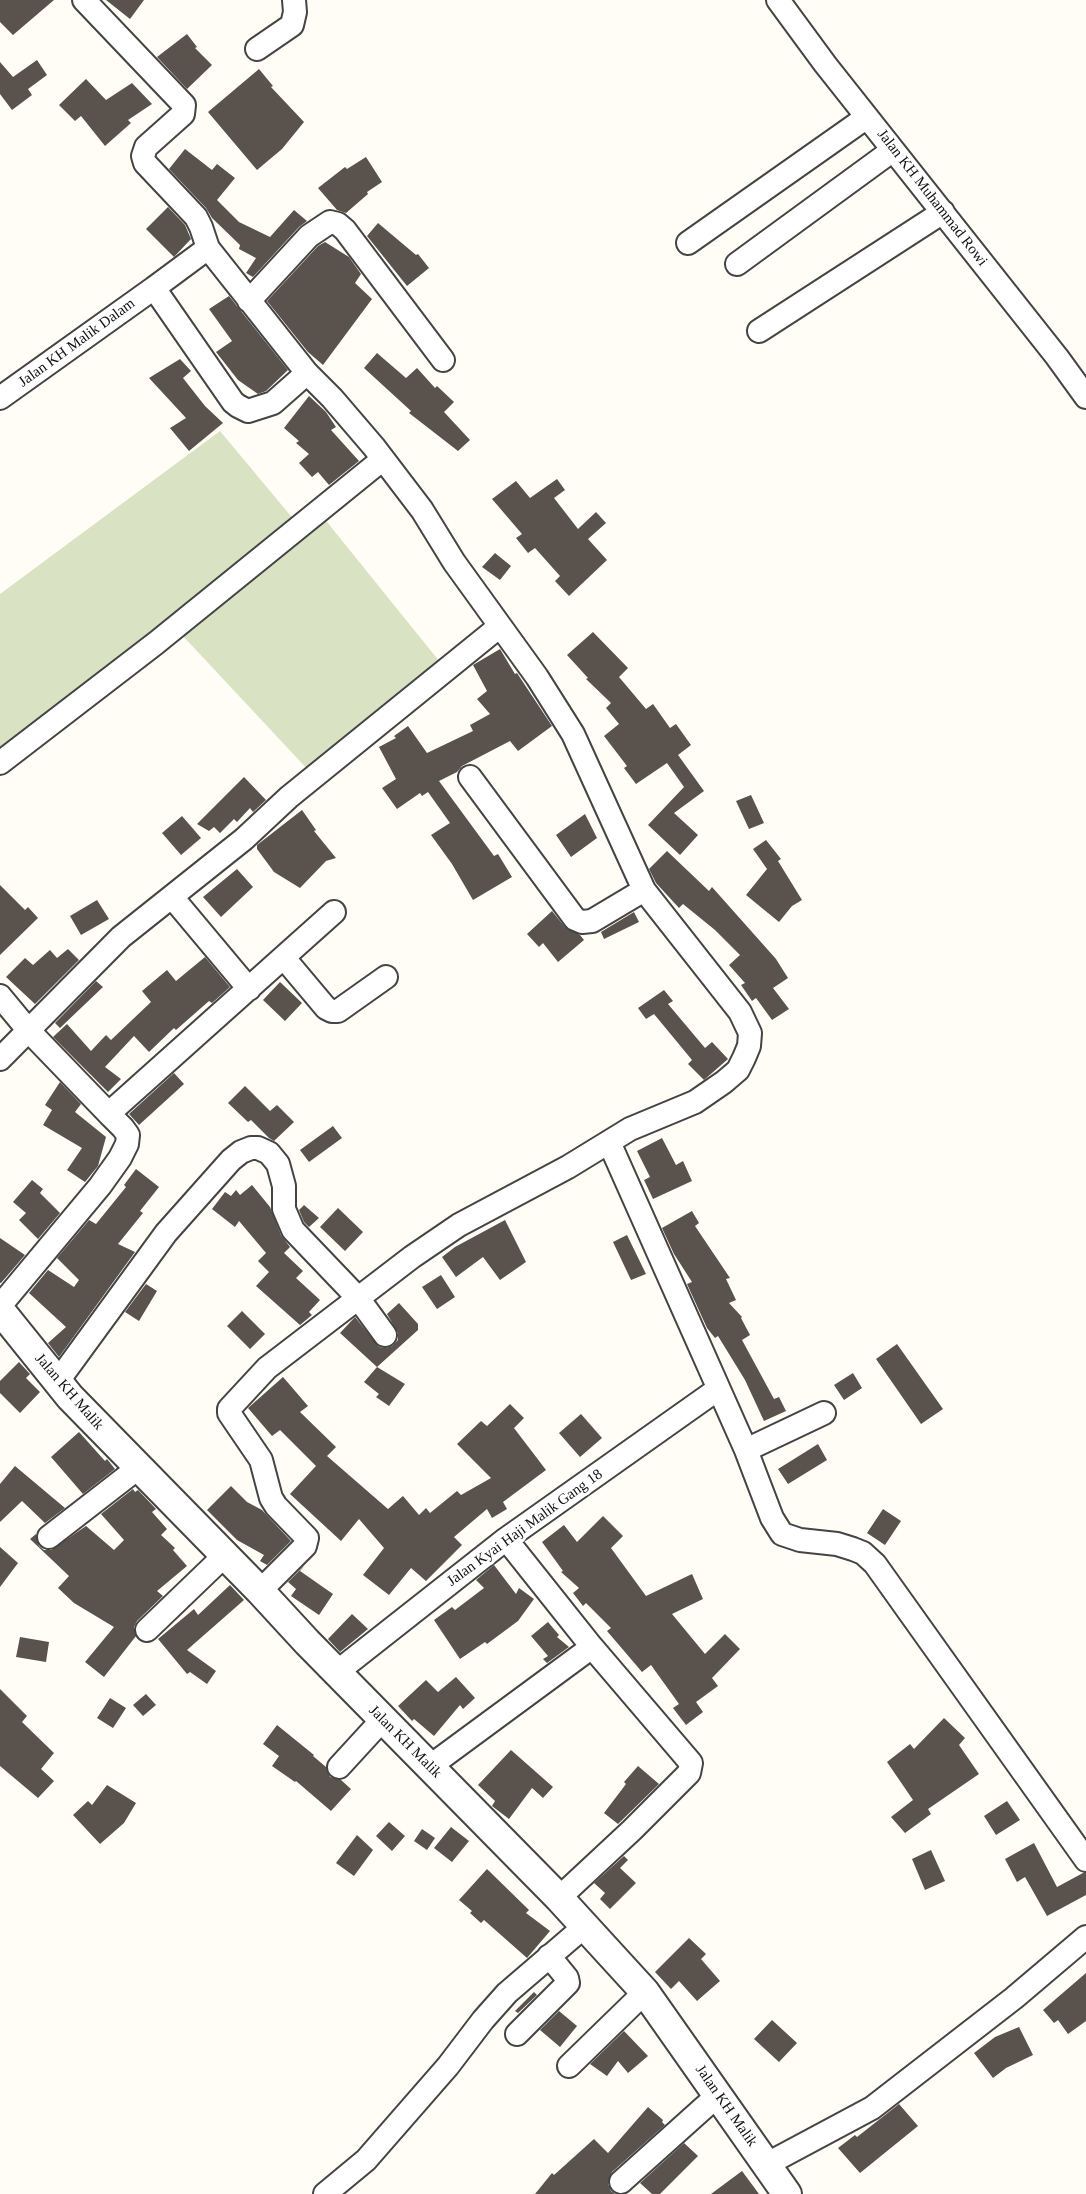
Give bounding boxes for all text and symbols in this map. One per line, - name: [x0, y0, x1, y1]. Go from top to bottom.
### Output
- street label: Jalan KH Muhammad Rowi: [873, 126, 991, 270]
- street label: Jalan KH Malik Dalam: [15, 295, 139, 391]
- street label: Jalan KH Malik: [31, 1350, 107, 1434]
- street label: Jalan Kyai Haji Malik Gang 18: [444, 1466, 606, 1590]
- street label: Jalan KH Malik: [365, 1702, 445, 1782]
- street label: Jalan KH Malik: [691, 2062, 761, 2150]

